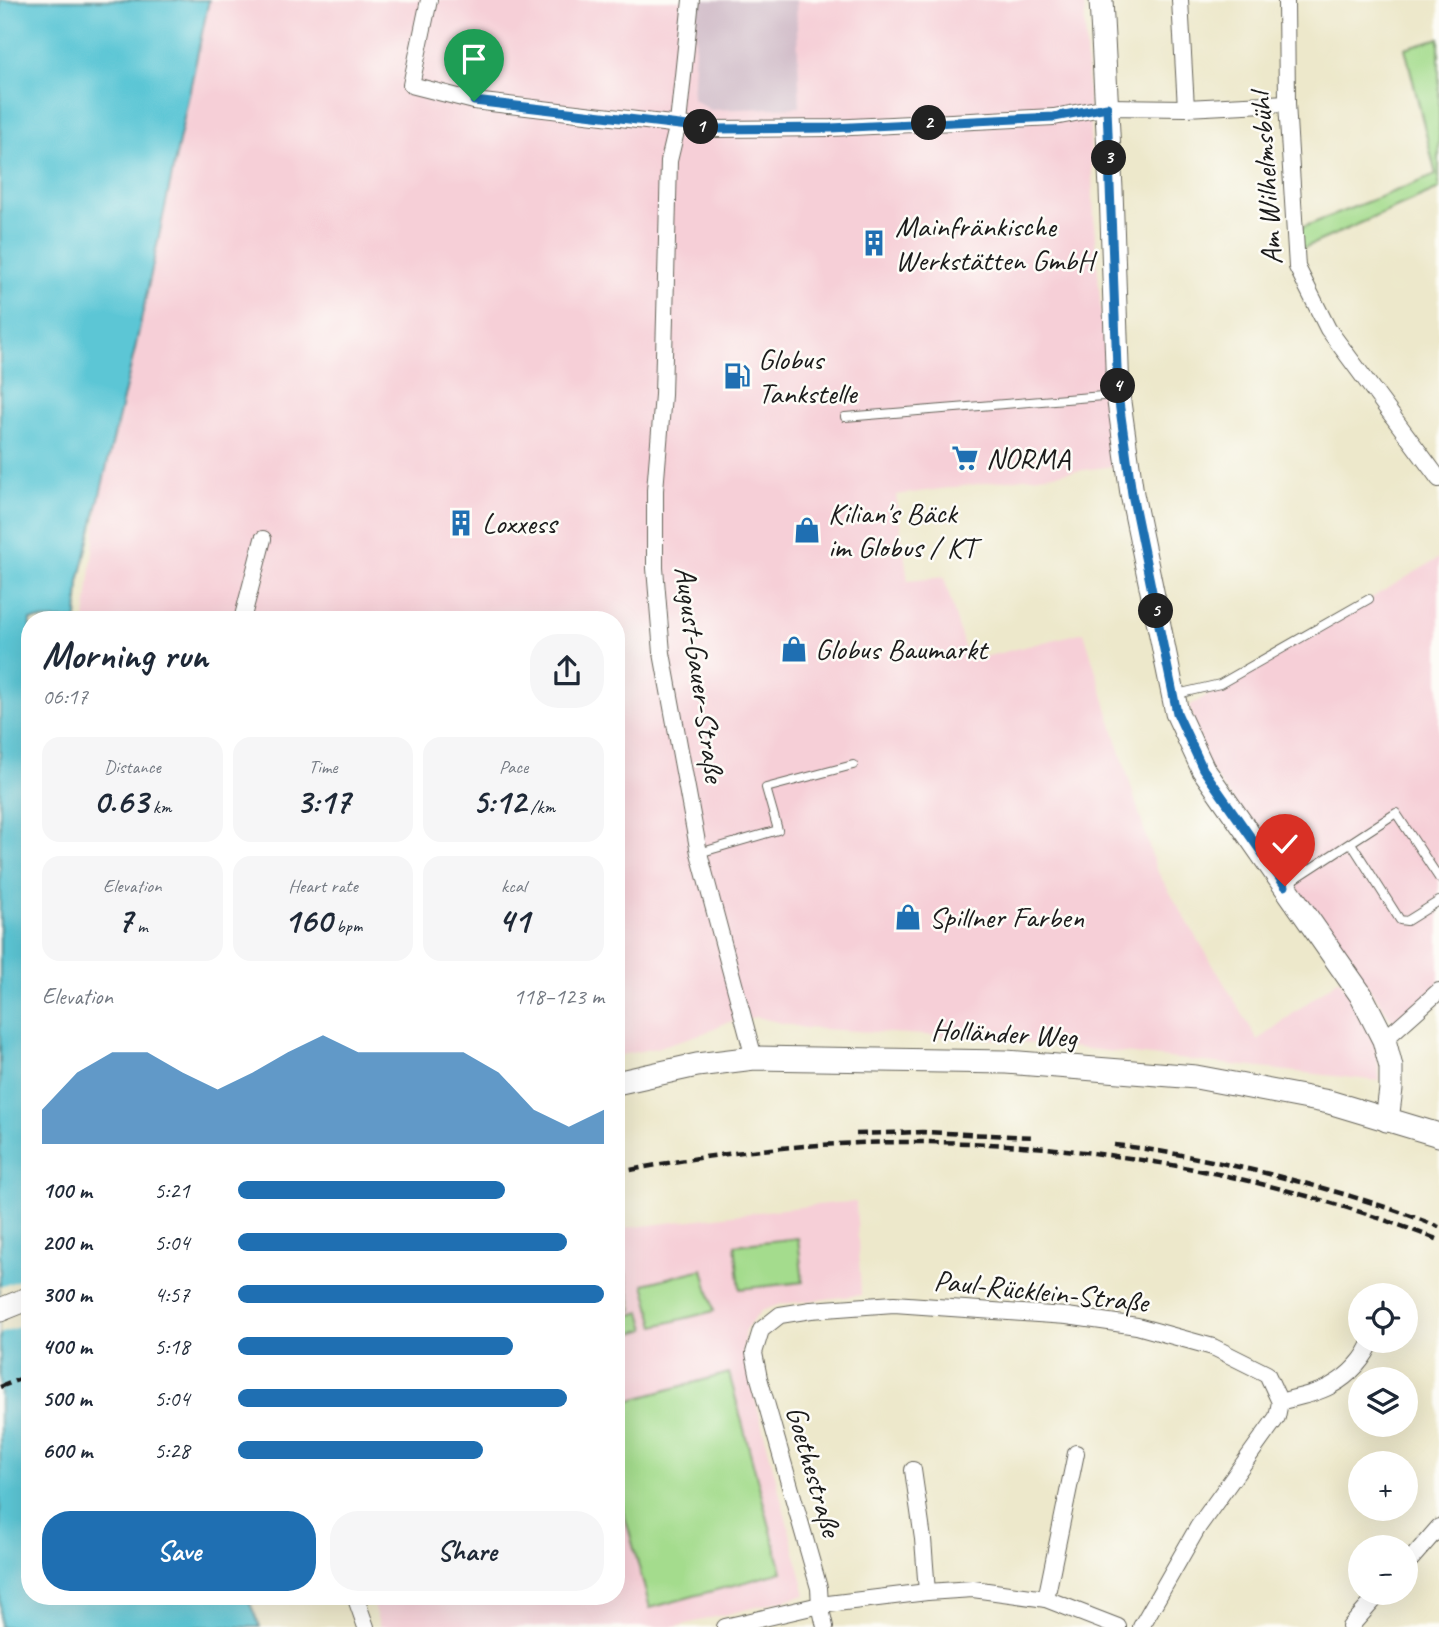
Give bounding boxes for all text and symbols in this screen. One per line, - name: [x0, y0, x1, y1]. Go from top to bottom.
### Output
- pin: [444, 29, 504, 101]
- icon: arrive: [455, 40, 493, 78]
- street label: Am Wilhelmsbühl: [1241, 87, 1291, 266]
- pin: 2: [912, 106, 946, 140]
- pin: 1: [684, 110, 718, 144]
- text: 2: [924, 110, 933, 134]
- text: 1: [696, 114, 705, 138]
- pin: 3: [1092, 140, 1126, 176]
- text: 3: [1104, 145, 1113, 169]
- place label: Mainfränkische Werkstätten GmbH: [895, 207, 1098, 279]
- building icon: Mainfränkische Werkstätten GmbH: [859, 228, 889, 258]
- place label: Globus Tankstelle: [758, 340, 859, 412]
- fuel station icon: Globus Tankstelle: [722, 361, 752, 391]
- pin: 4: [1100, 368, 1136, 404]
- text: 4: [1113, 373, 1122, 397]
- place label: NORMA: [986, 439, 1071, 477]
- supermarket icon: NORMA: [950, 443, 980, 473]
- place label: Kilian's Bäck im Globus / KT: [828, 494, 983, 566]
- place label: Loxxess: [482, 504, 559, 542]
- building icon: Loxxess: [446, 508, 476, 538]
- shop icon: Kilian's Bäck im Globus / KT: [792, 515, 822, 545]
- street label: August-Gauer-Straße: [666, 564, 734, 787]
- pin: 5: [1138, 594, 1174, 628]
- text: 5: [1151, 598, 1160, 622]
- place label: Globus Baumarkt: [815, 630, 990, 668]
- text: Morning run: [42, 632, 208, 679]
- button: share: [530, 634, 604, 708]
- shop icon: Globus Baumarkt: [779, 634, 809, 664]
- text: 06:17: [42, 682, 88, 711]
- text: Distance: [104, 755, 161, 779]
- text: Time: [308, 755, 338, 779]
- text: Pace: [499, 755, 528, 779]
- text: 0.63: [93, 779, 148, 824]
- text: 3:17: [296, 779, 350, 824]
- text: 5:12: [472, 779, 526, 824]
- text: km: [148, 795, 171, 819]
- text: /km: [526, 795, 555, 819]
- pin: [1255, 814, 1315, 886]
- icon: check: [1266, 825, 1304, 863]
- text: Elevation: [103, 874, 162, 898]
- text: Heart rate: [288, 874, 358, 898]
- text: kcal: [501, 874, 526, 898]
- text: 7: [117, 898, 133, 943]
- text: 160: [284, 898, 332, 943]
- text: 41: [498, 898, 529, 943]
- place label: Spillner Farben: [929, 898, 1085, 936]
- shop icon: Spillner Farben: [893, 902, 923, 932]
- text: m: [133, 914, 148, 938]
- text: bpm: [332, 914, 362, 938]
- text: Elevation: [42, 982, 113, 1011]
- text: 118–123 m: [513, 982, 604, 1011]
- street label: Holländer Weg: [930, 1010, 1079, 1056]
- text: 100 m: [42, 1176, 92, 1205]
- text: 5:21: [154, 1176, 190, 1205]
- text: 200 m: [42, 1228, 92, 1257]
- text: 5:04: [154, 1228, 190, 1257]
- street label: Paul-Rücklein-Straße: [932, 1261, 1152, 1321]
- text: 300 m: [42, 1280, 92, 1309]
- text: 4:57: [154, 1280, 190, 1309]
- map controls: [1348, 1283, 1418, 1605]
- button: locate: [1348, 1283, 1418, 1353]
- text: 400 m: [42, 1332, 92, 1361]
- text: 5:18: [154, 1332, 190, 1361]
- button: layers: [1348, 1367, 1418, 1437]
- text: 500 m: [42, 1384, 91, 1413]
- text: 5:04: [154, 1384, 190, 1413]
- street label: Goethestraße: [777, 1401, 851, 1543]
- text: 600 m: [42, 1436, 92, 1465]
- text: 5:28: [154, 1436, 190, 1465]
- button: +: [1348, 1451, 1418, 1521]
- button: Save: [42, 1511, 316, 1591]
- button: Share: [330, 1511, 604, 1591]
- button: −: [1348, 1535, 1418, 1605]

